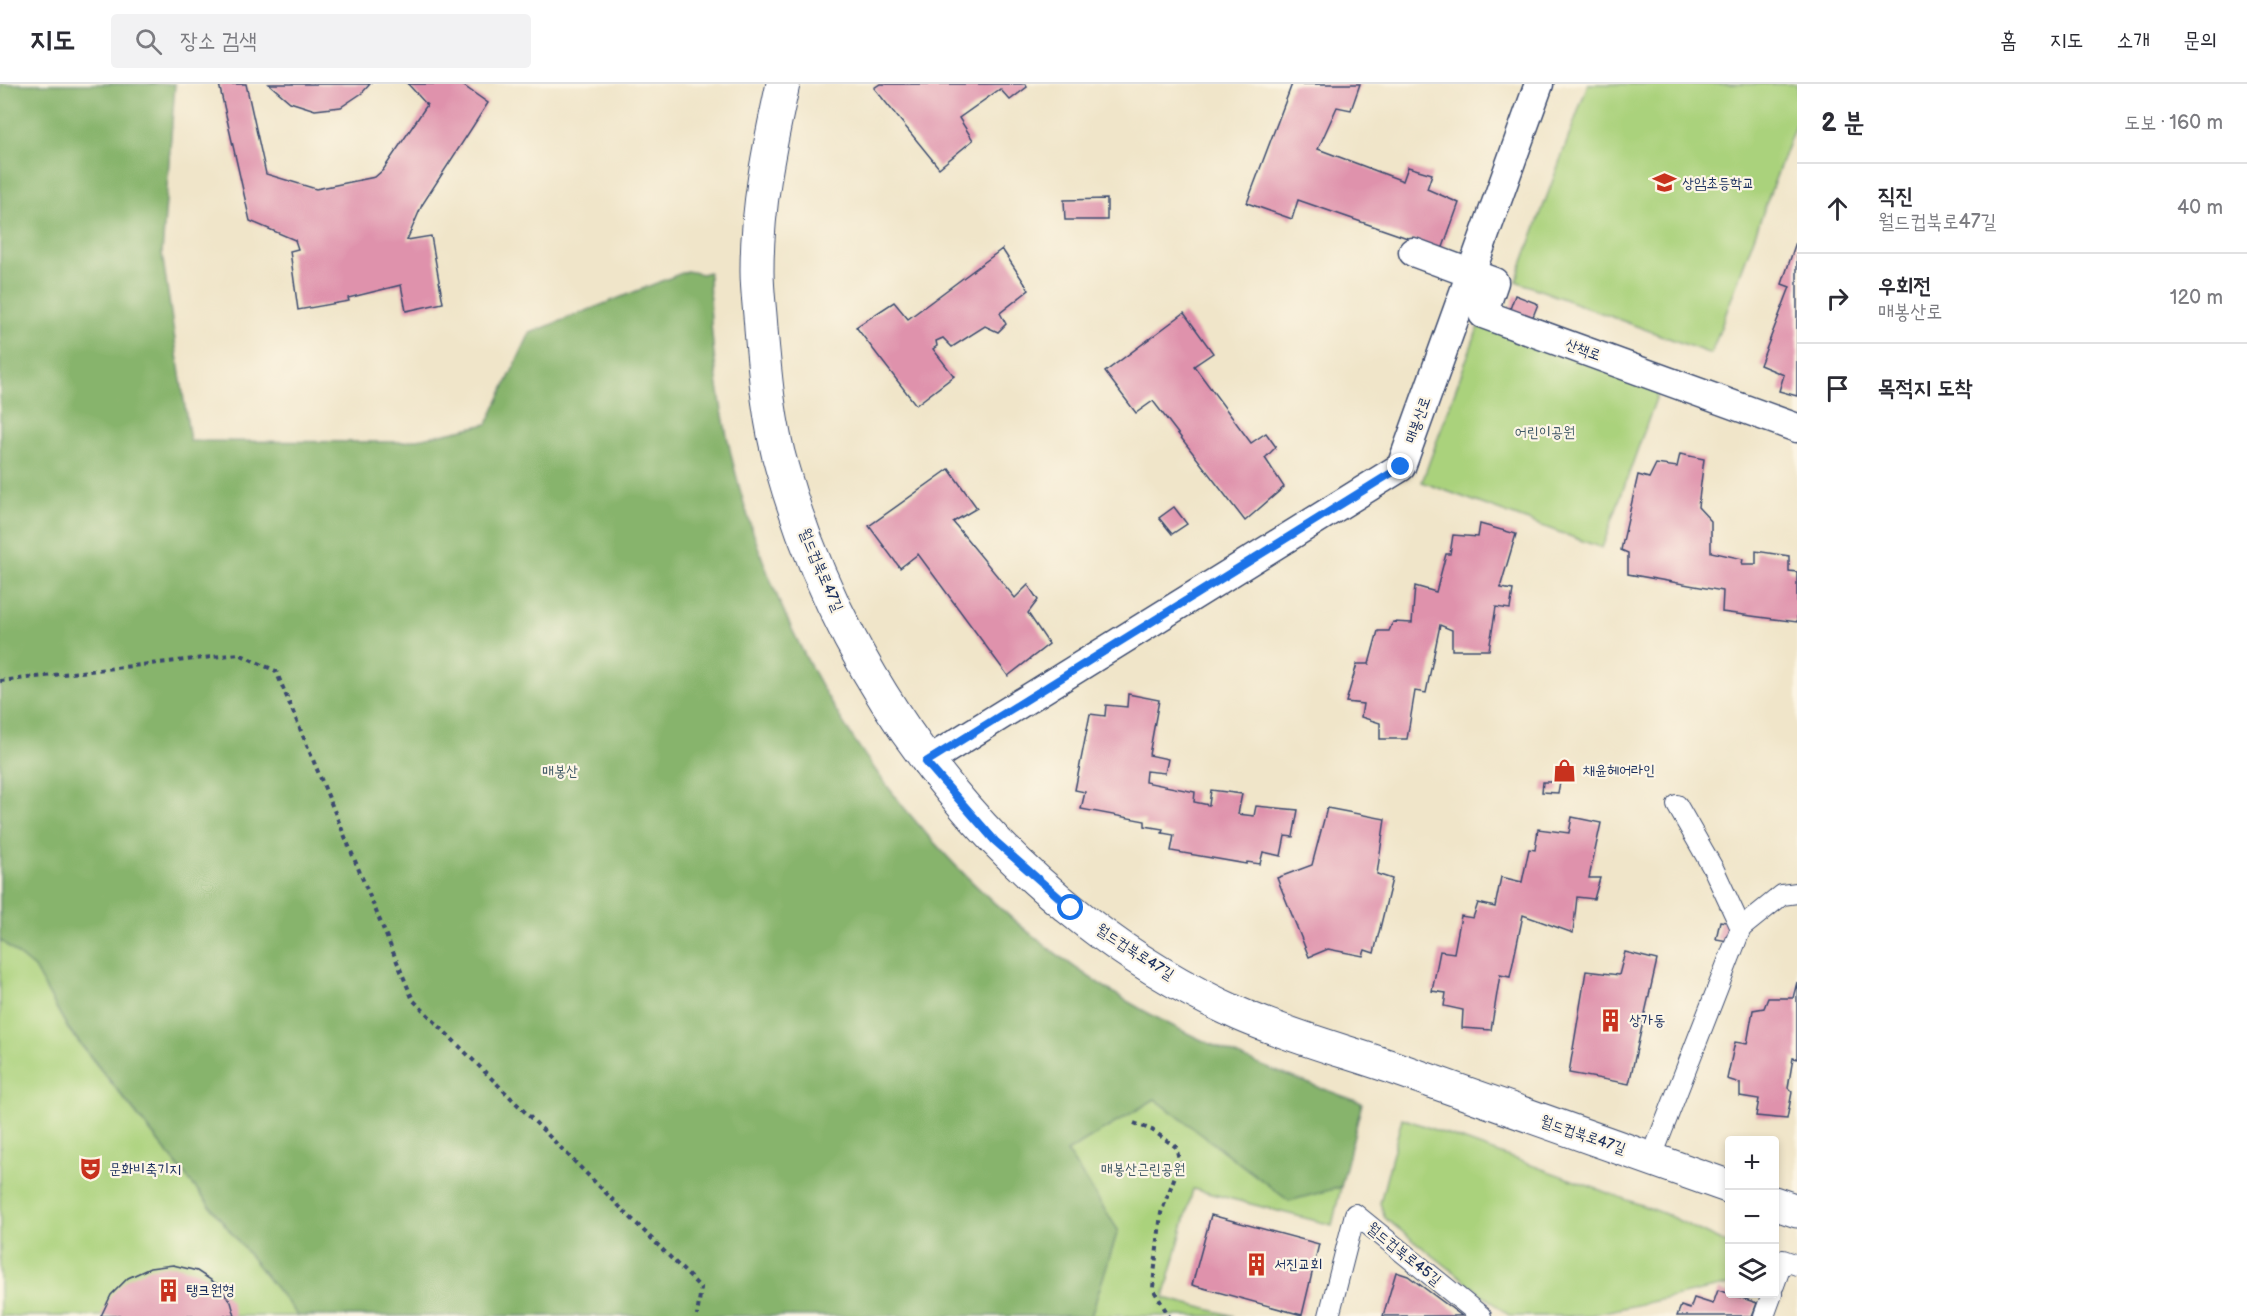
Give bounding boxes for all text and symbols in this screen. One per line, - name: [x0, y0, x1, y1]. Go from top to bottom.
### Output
- search box: [111, 14, 531, 68]
- text: 지도: [30, 24, 75, 57]
- icon: search: [132, 25, 165, 58]
- text: 장소 검색: [180, 28, 257, 55]
- text: 홈: [2000, 28, 2017, 53]
- text: 지도: [2050, 28, 2083, 53]
- text: 소개: [2116, 28, 2150, 53]
- text: 문의: [2183, 28, 2217, 53]
- text: 2 분: [1821, 108, 1865, 139]
- text: 도보 · 160 m: [2124, 111, 2223, 135]
- school or university icon: 상암초등학교: [1651, 170, 1677, 196]
- place label: 상암초등학교: [1682, 174, 1754, 193]
- text: 직진: [1878, 183, 1913, 210]
- icon: ahead: [1821, 192, 1854, 225]
- text: 40 m: [2177, 196, 2223, 220]
- text: 월드컵북로47길: [1878, 210, 1997, 234]
- text: 우회전: [1878, 273, 1931, 300]
- icon: right: [1821, 282, 1854, 315]
- text: 120 m: [2170, 286, 2223, 310]
- text: 매봉산로: [1878, 300, 1942, 324]
- street label: 산책로: [1563, 335, 1603, 365]
- icon: arrive: [1821, 372, 1854, 405]
- text: 목적지 도착: [1878, 375, 1972, 402]
- street label: 매봉산로: [1401, 394, 1435, 446]
- park label: 어린이공원: [1515, 423, 1575, 442]
- route end: [1387, 453, 1413, 479]
- street label: 월드컵북로47길: [795, 525, 847, 615]
- shop icon: 채윤헤어라인: [1552, 757, 1578, 783]
- place label: 채윤헤어라인: [1583, 761, 1655, 780]
- park label: 매봉산: [542, 762, 578, 781]
- route start: [1057, 894, 1083, 920]
- street label: 월드컵북로47길: [1093, 920, 1177, 984]
- building icon: 상가동: [1598, 1007, 1624, 1033]
- place label: 상가동: [1629, 1011, 1665, 1030]
- street label: 월드컵북로47길: [1538, 1112, 1628, 1158]
- map controls: [1725, 1136, 1779, 1298]
- button: +: [1725, 1136, 1779, 1190]
- theatre icon: 문화비축기지: [78, 1156, 104, 1182]
- place label: 문화비축기지: [109, 1160, 181, 1179]
- park label: 매봉산근린공원: [1101, 1160, 1185, 1179]
- button: −: [1725, 1190, 1779, 1244]
- street label: 월드컵북로45길: [1363, 1218, 1445, 1290]
- button: layers: [1725, 1244, 1779, 1298]
- building icon: 서진교회: [1243, 1251, 1269, 1277]
- place label: 서진교회: [1274, 1255, 1322, 1274]
- building icon: 탱크원형: [155, 1277, 181, 1303]
- place label: 탱크원형: [186, 1281, 234, 1300]

